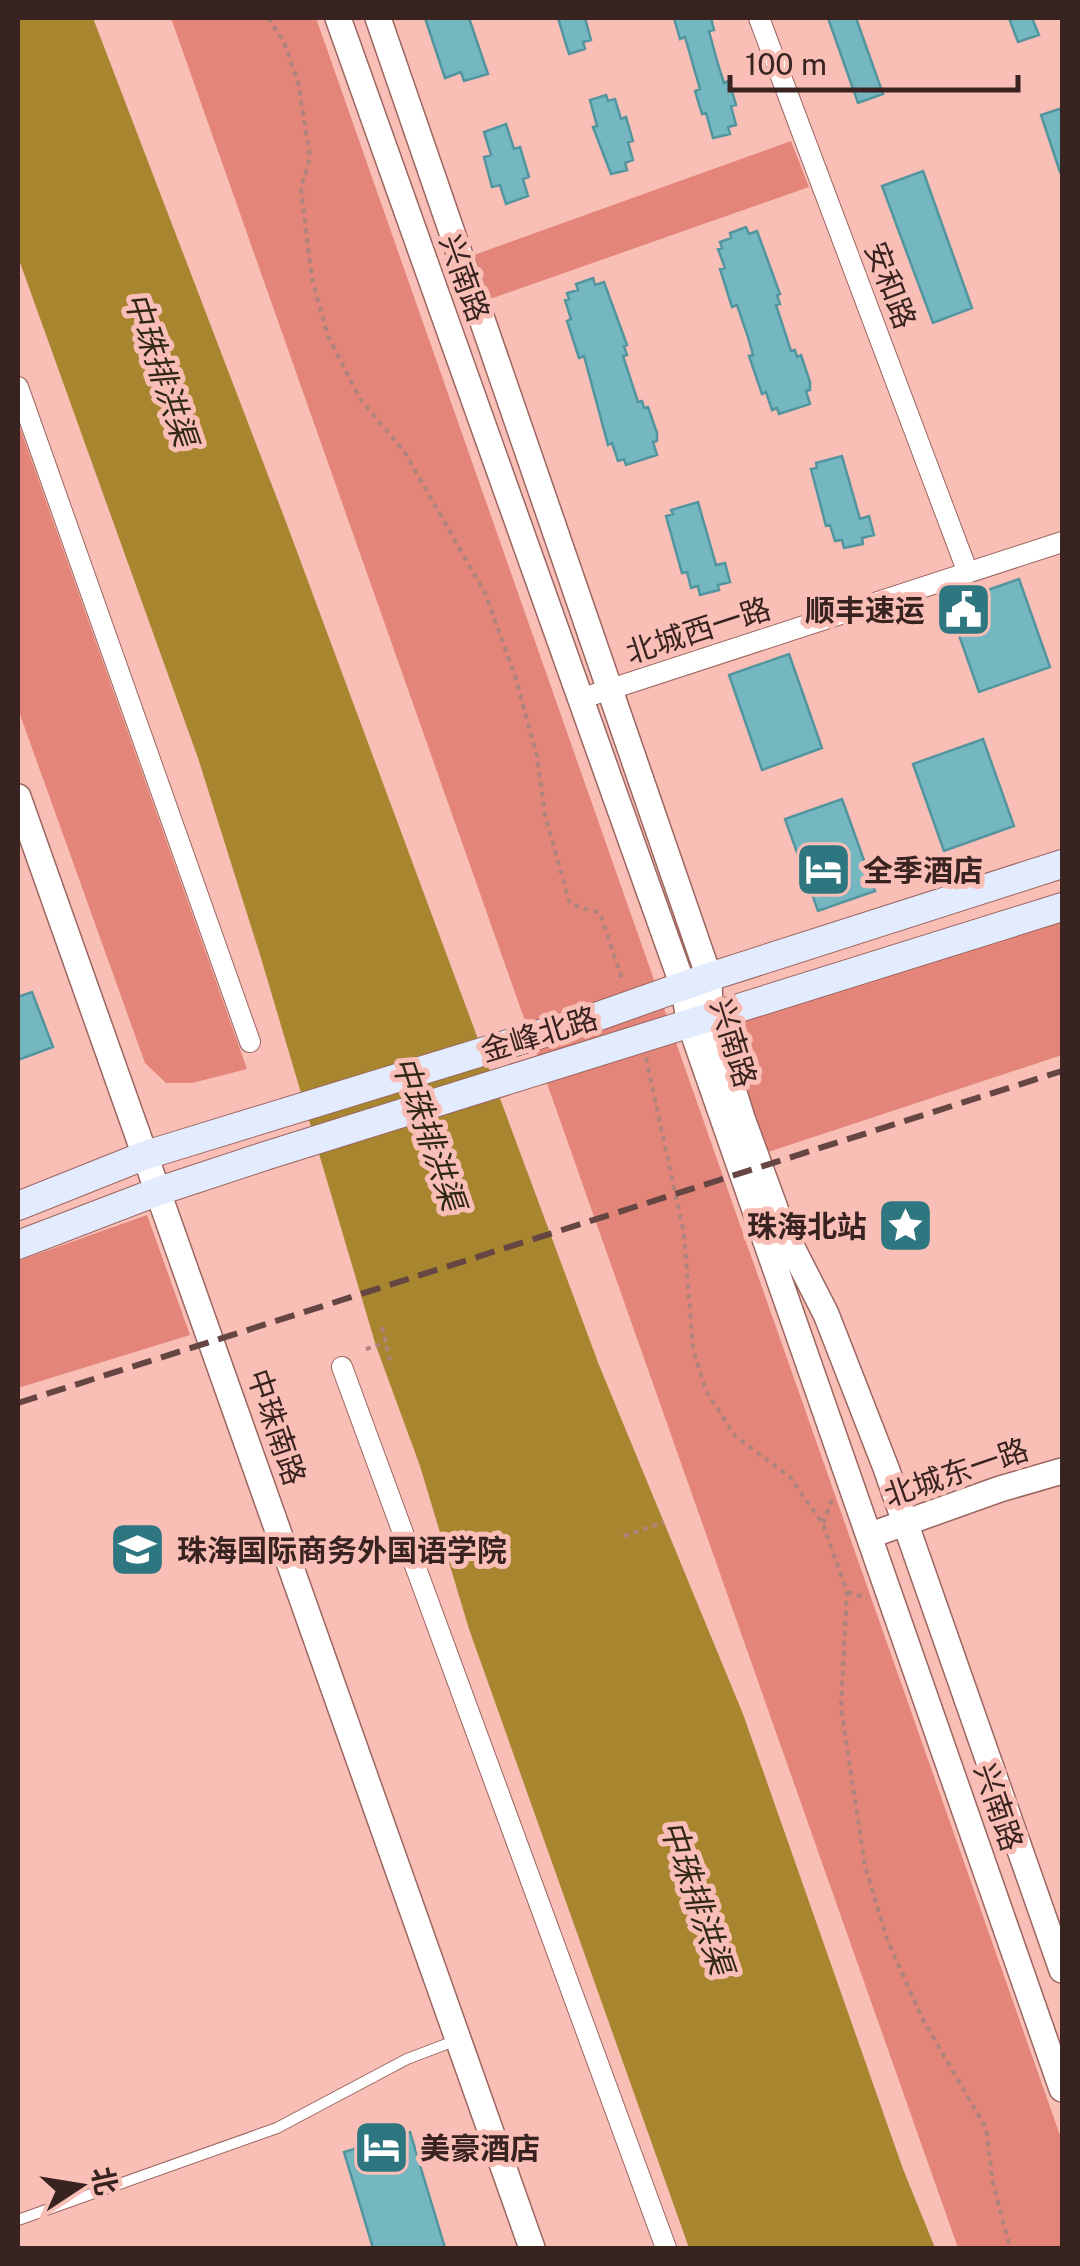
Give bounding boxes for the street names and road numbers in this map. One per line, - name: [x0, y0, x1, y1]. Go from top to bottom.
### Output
- street label: 兴南路: [433, 230, 497, 326]
- street label: 安和路: [858, 237, 924, 333]
- street label: 北城西一路: [621, 590, 775, 670]
- street label: 兴南路: [704, 995, 764, 1091]
- street label: 金峰北路: [476, 999, 602, 1069]
- street label: 中珠南路: [240, 1364, 314, 1490]
- street label: 北城东一路: [879, 1431, 1033, 1513]
- street label: 兴南路: [967, 1759, 1031, 1855]

